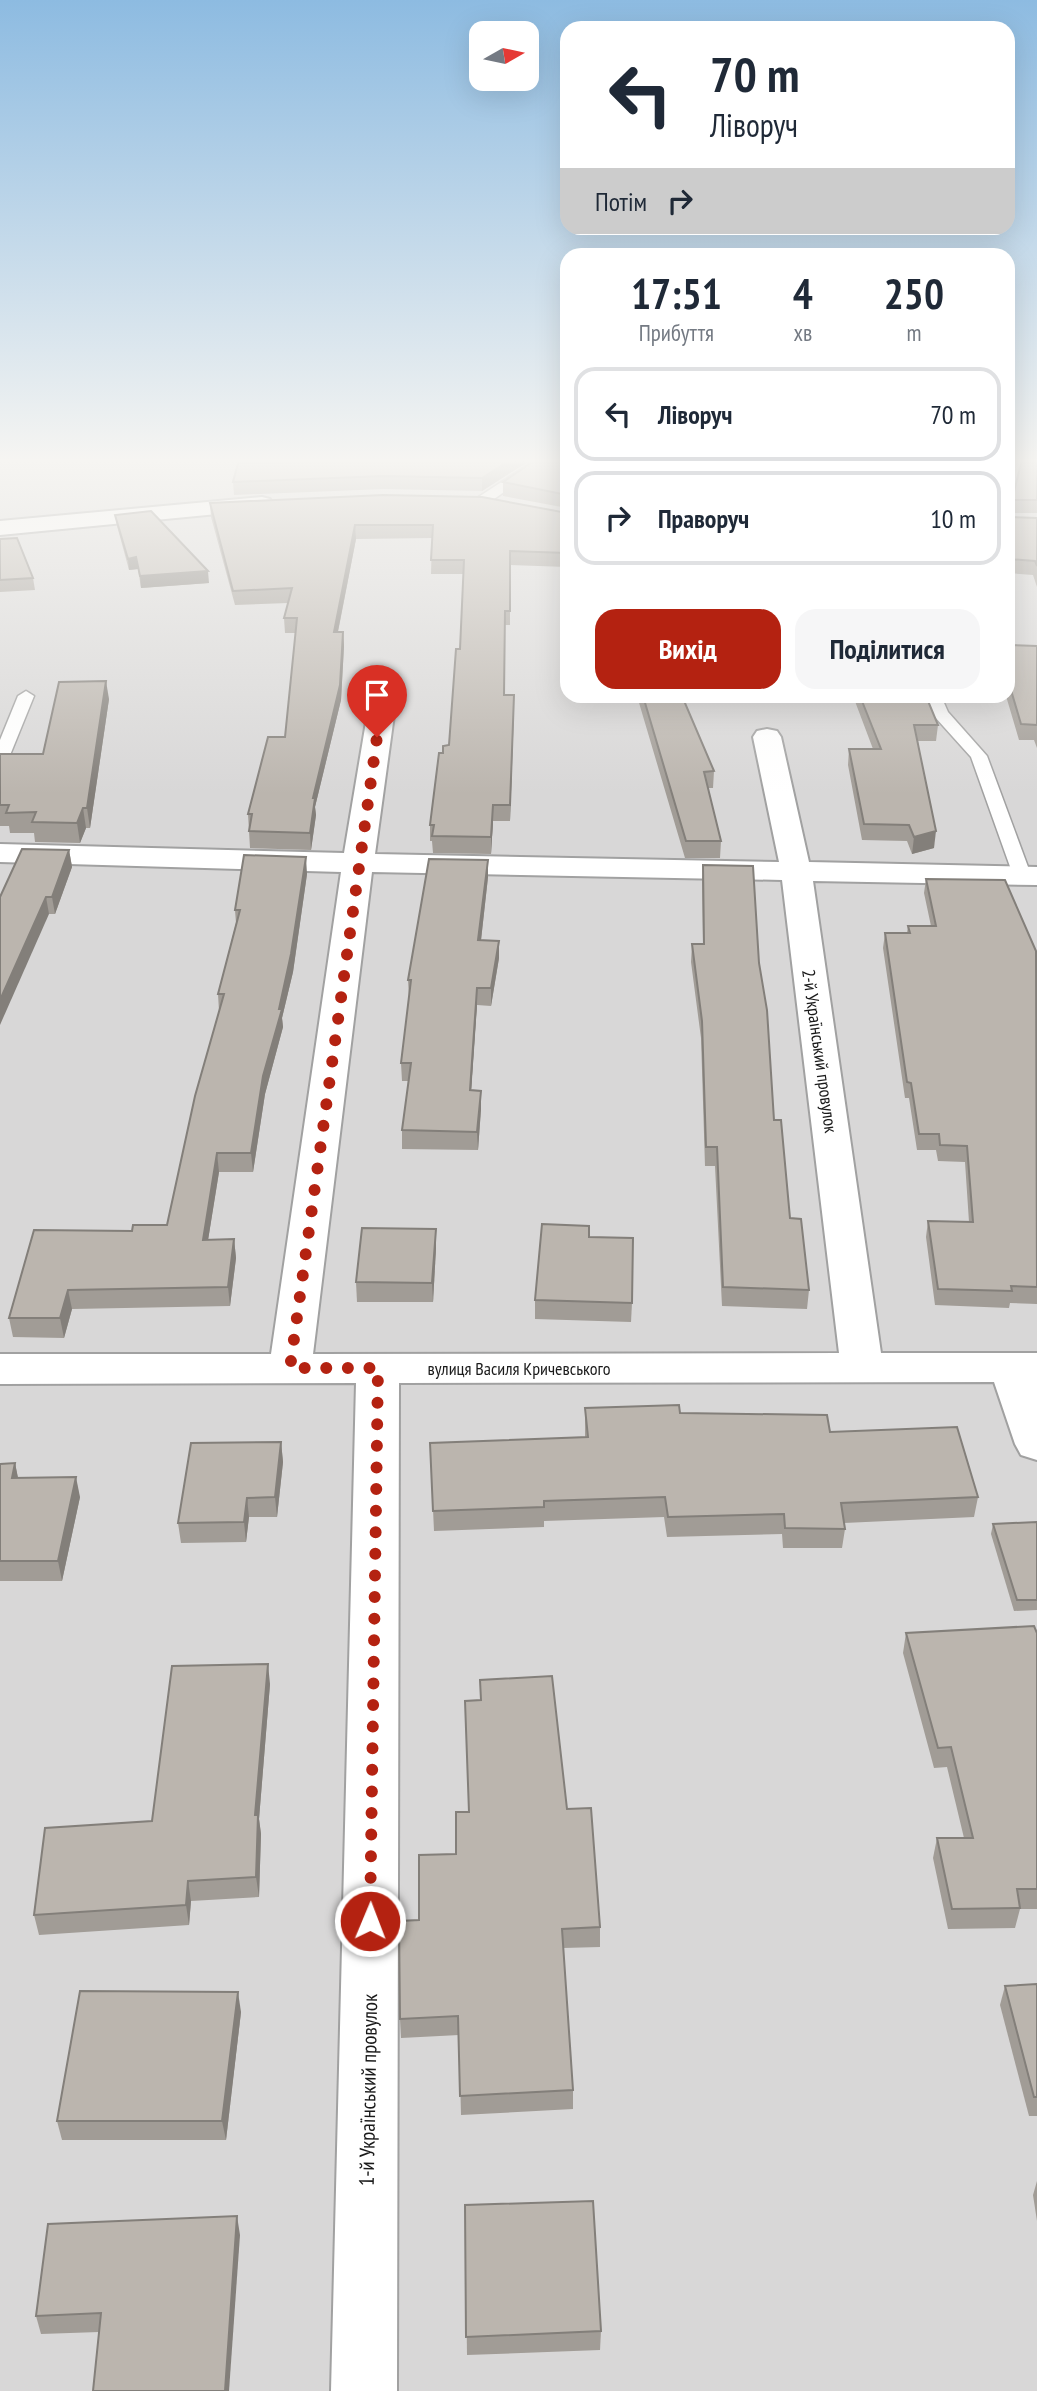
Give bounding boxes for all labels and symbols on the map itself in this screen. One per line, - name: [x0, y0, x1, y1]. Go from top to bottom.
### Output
- north arrow: [469, 21, 539, 91]
- pin: [347, 665, 407, 737]
- street label: 2-й Український провулок: [797, 968, 843, 1134]
- street label: вулиця Василя Кричевського: [428, 1357, 611, 1380]
- position arrow: [333, 1884, 407, 1958]
- street label: 1-й Український провулок: [353, 1994, 383, 2186]

